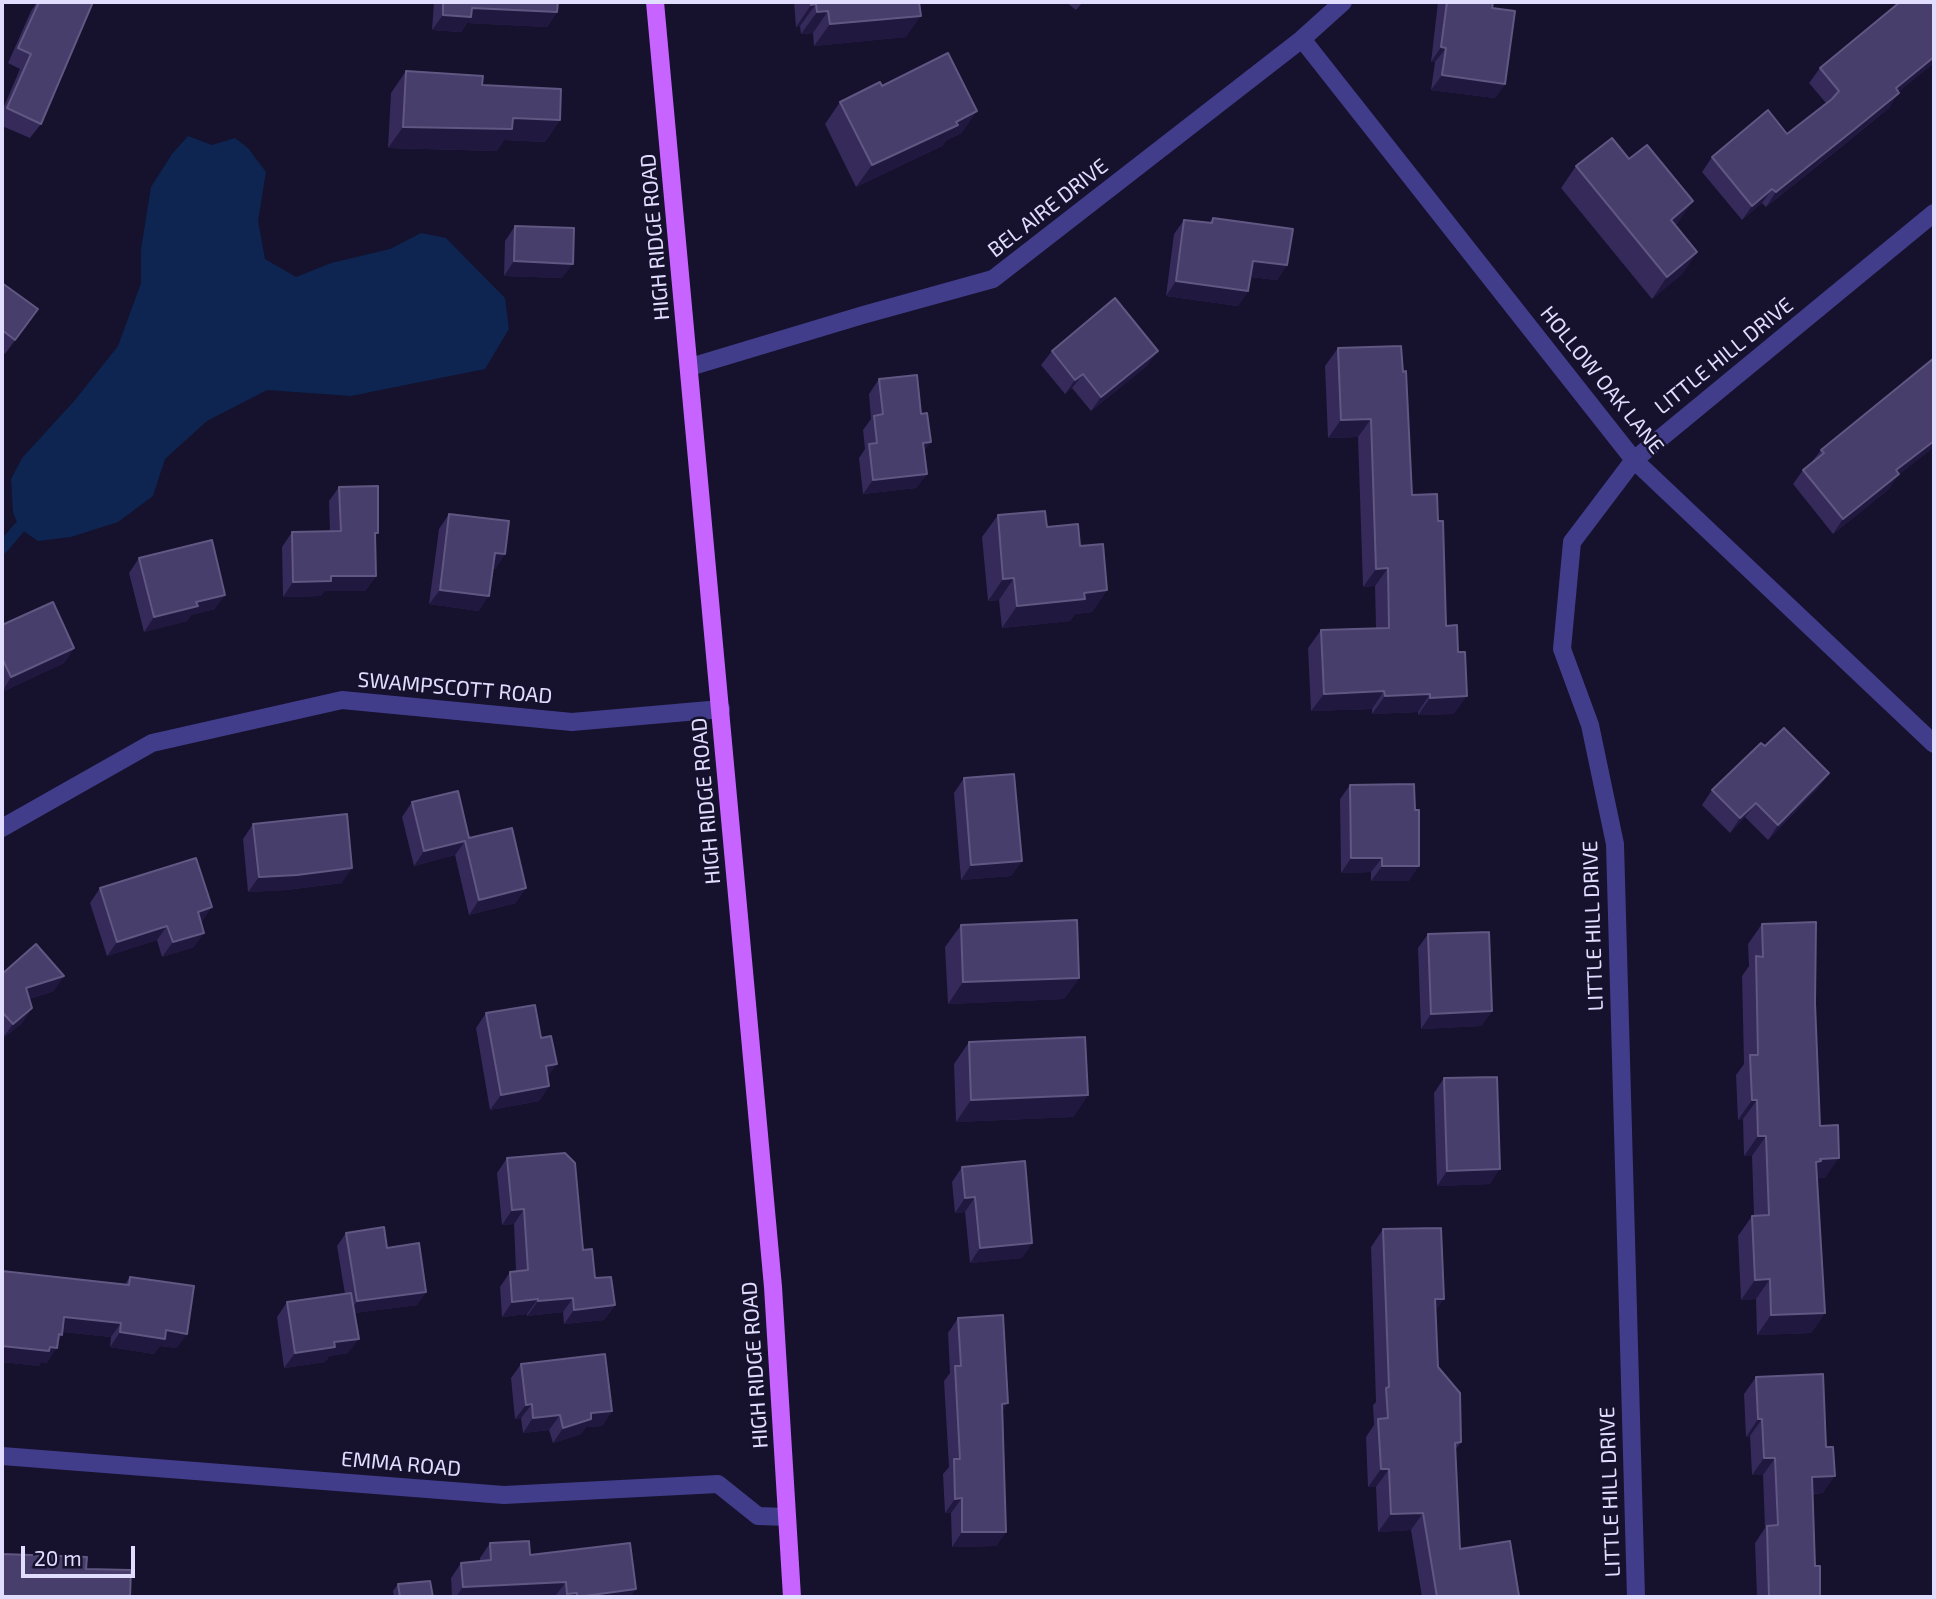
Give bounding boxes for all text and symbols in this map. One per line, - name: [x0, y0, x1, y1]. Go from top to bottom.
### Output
- street label: HIGH RIDGE ROAD: [635, 153, 675, 321]
- street label: BEL AIRE DRIVE: [983, 153, 1113, 263]
- street label: LITTLE HILL DRIVE: [1650, 292, 1798, 420]
- street label: HOLLOW OAK LANE: [1535, 301, 1669, 459]
- street label: SWAMPSCOTT ROAD: [357, 667, 553, 709]
- street label: HIGH RIDGE ROAD: [686, 717, 726, 885]
- street label: LITTLE HILL DRIVE: [1577, 840, 1609, 1012]
- street label: HIGH RIDGE ROAD: [737, 1281, 773, 1449]
- street label: LITTLE HILL DRIVE: [1594, 1406, 1626, 1578]
- street label: EMMA ROAD: [340, 1446, 462, 1482]
- scale bar: [24, 1532, 138, 1576]
- text: 20 m: [34, 1545, 82, 1570]

